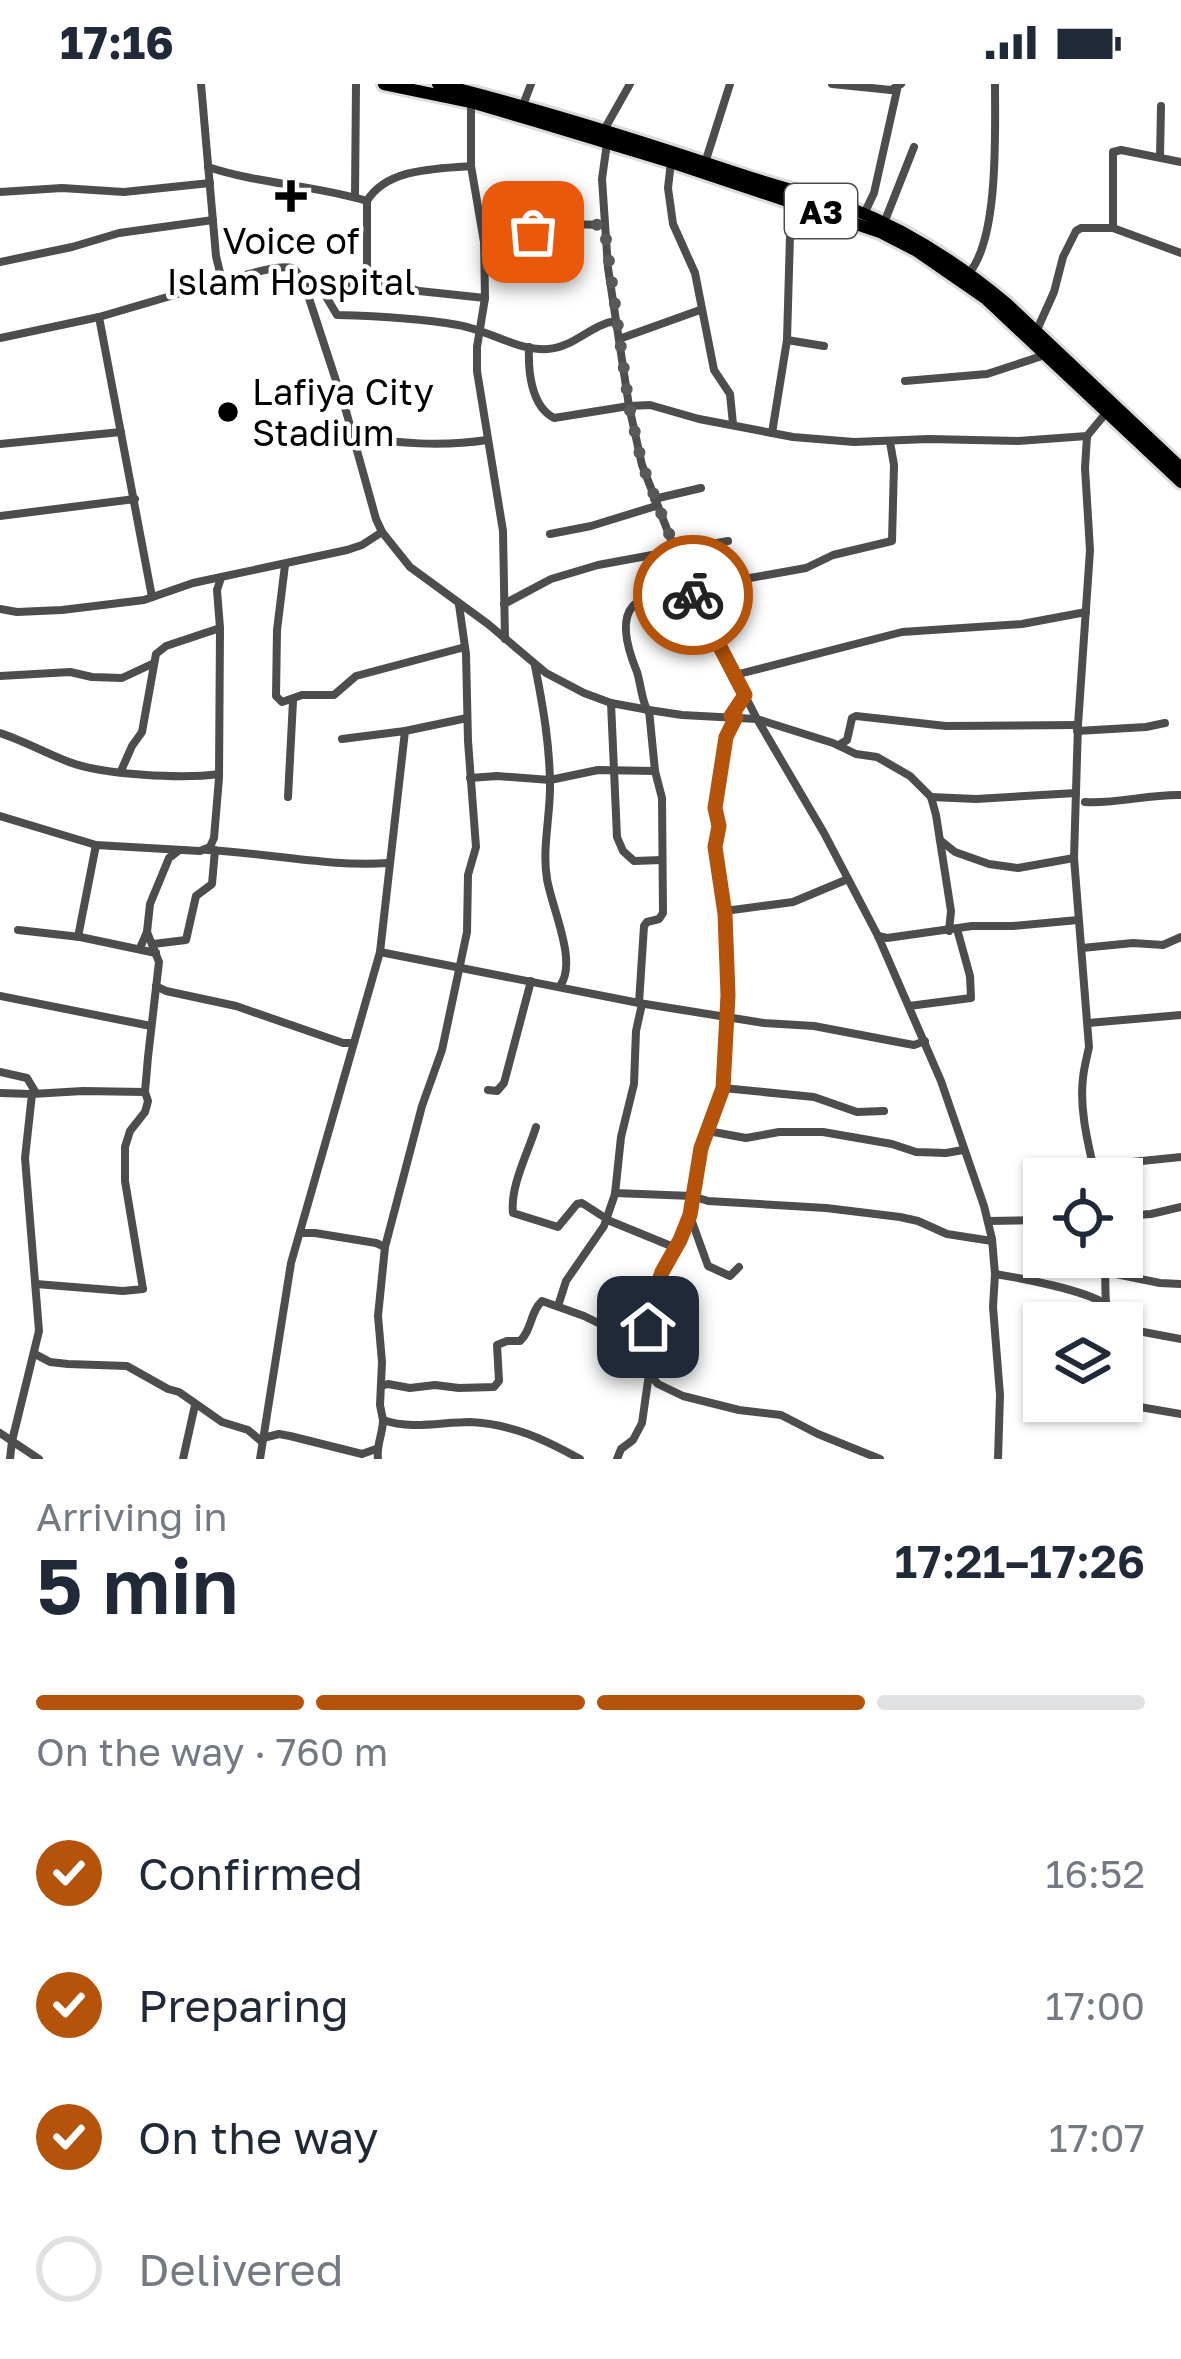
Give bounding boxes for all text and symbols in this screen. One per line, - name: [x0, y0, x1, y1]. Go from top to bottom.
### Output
- text: 17:16: [60, 15, 174, 69]
- marker: Voice of Islam Hospital: [275, 180, 307, 212]
- pin: [482, 181, 584, 283]
- road number: A3: [785, 184, 857, 238]
- icon: bag: [500, 199, 566, 265]
- place label: Voice of Islam Hospital: [166, 219, 416, 303]
- place label: Lafiya City Stadium: [252, 370, 434, 454]
- marker: Lafiya City Stadium: [215, 399, 241, 425]
- courier: [633, 535, 753, 655]
- icon: bike: [660, 562, 726, 628]
- map controls: [1023, 1158, 1143, 1422]
- button: locate: [1023, 1158, 1143, 1278]
- pin: [597, 1276, 699, 1378]
- icon: home: [615, 1294, 681, 1360]
- button: layers: [1023, 1302, 1143, 1422]
- text: Arriving in: [36, 1493, 227, 1540]
- text: 17:21–17:26: [895, 1534, 1145, 1588]
- text: 5 min: [36, 1538, 239, 1631]
- text: On the way · 760 m: [36, 1728, 388, 1775]
- icon: check: [36, 1840, 102, 1906]
- text: Confirmed: [138, 1846, 363, 1900]
- text: 16:52: [1046, 1850, 1145, 1897]
- icon: check: [36, 1972, 102, 2038]
- text: Preparing: [138, 1978, 349, 2032]
- text: 17:00: [1045, 1982, 1145, 2029]
- icon: check: [36, 2104, 102, 2170]
- text: On the way: [138, 2110, 379, 2164]
- text: 17:07: [1049, 2114, 1145, 2161]
- text: Delivered: [138, 2242, 343, 2296]

